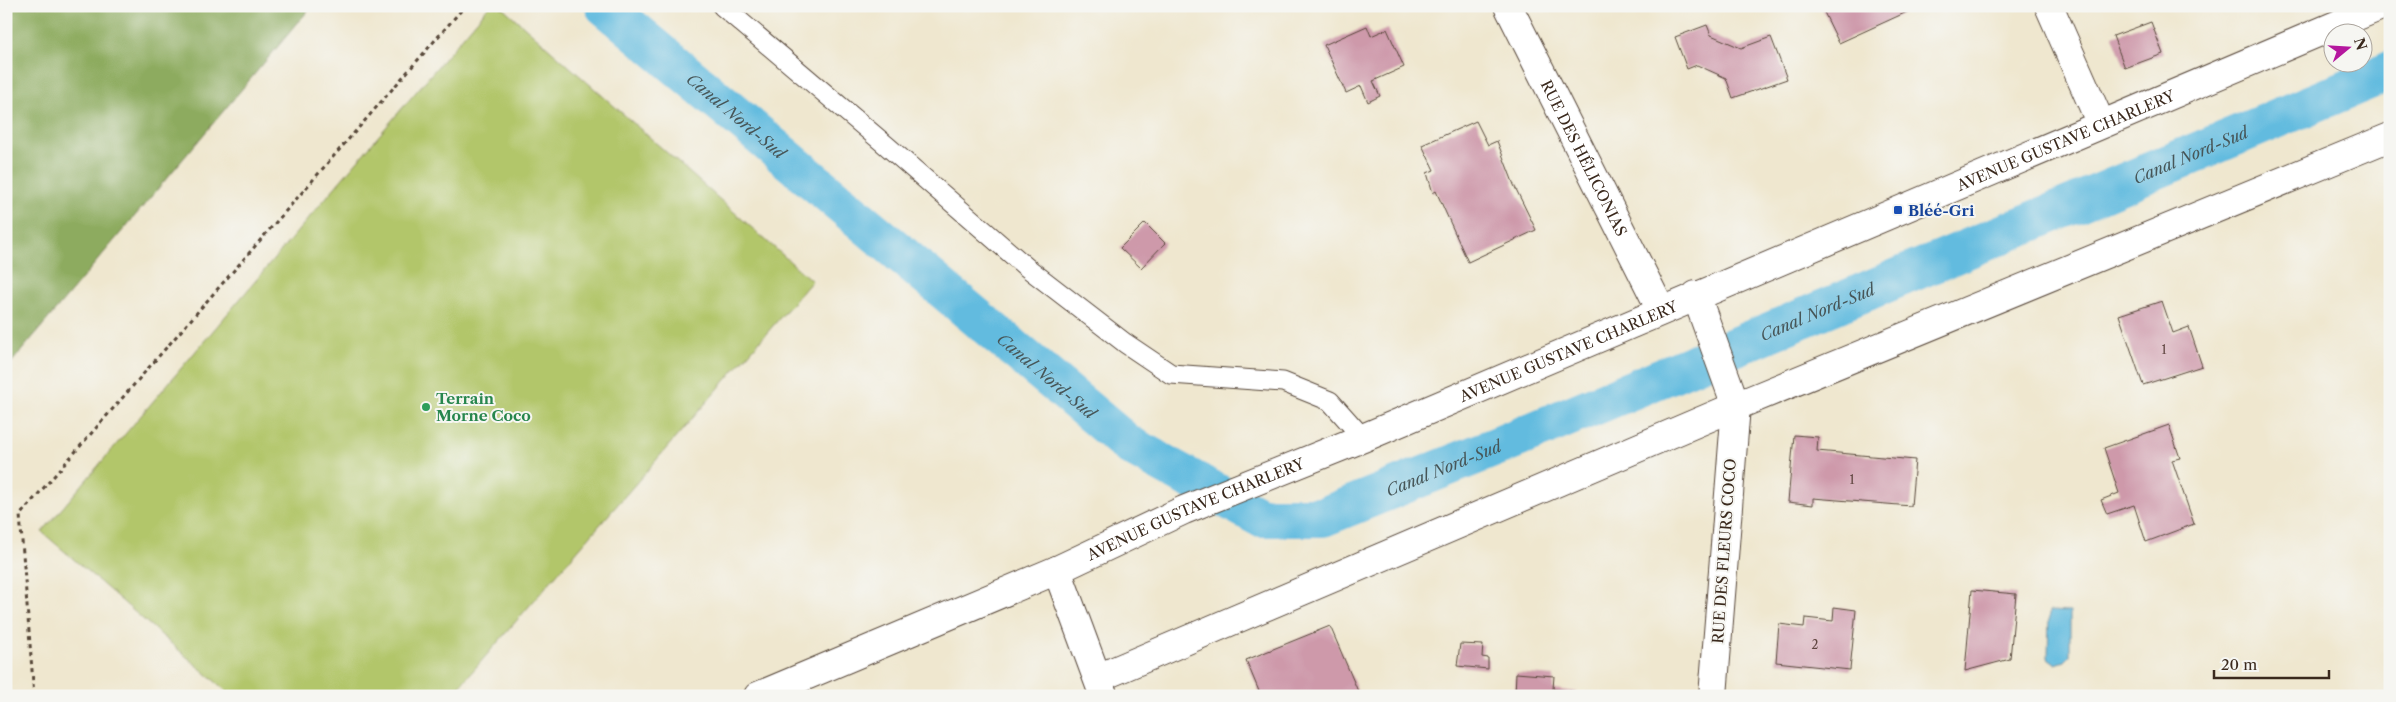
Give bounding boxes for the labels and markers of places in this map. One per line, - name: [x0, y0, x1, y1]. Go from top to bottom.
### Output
- place label: Bléé-Gri: [1908, 201, 1975, 220]
- marker: Bléé-Gri: [1892, 204, 1904, 216]
- place label: Terrain Morne Coco: [436, 389, 531, 425]
- marker: Terrain Morne Coco: [420, 401, 432, 413]

